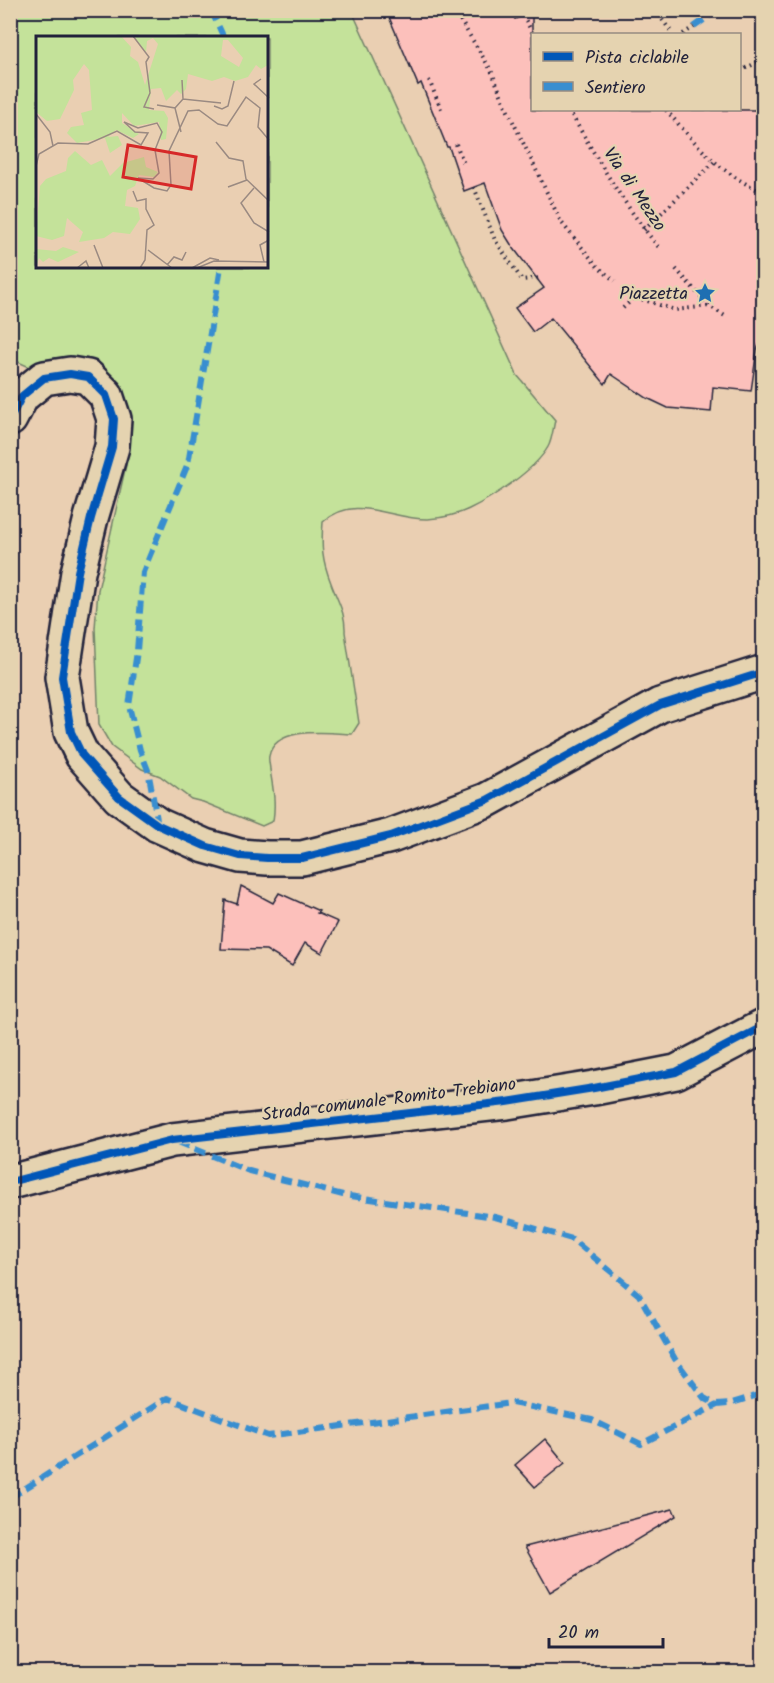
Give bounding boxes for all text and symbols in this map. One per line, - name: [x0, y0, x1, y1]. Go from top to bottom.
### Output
- legend: [531, 33, 741, 111]
- inset map: [36, 36, 268, 268]
- text: Pista ciclabile: [585, 44, 689, 73]
- text: Sentiero: [585, 74, 646, 103]
- street label: Via di Mezzo: [595, 142, 673, 238]
- place label: Piazzetta: [619, 280, 688, 309]
- place icon: Piazzetta: [693, 281, 717, 305]
- street label: Strada comunale Romito Trebiano: [261, 1071, 518, 1130]
- scale bar: [549, 1611, 663, 1649]
- text: 20 m: [558, 1619, 599, 1648]

